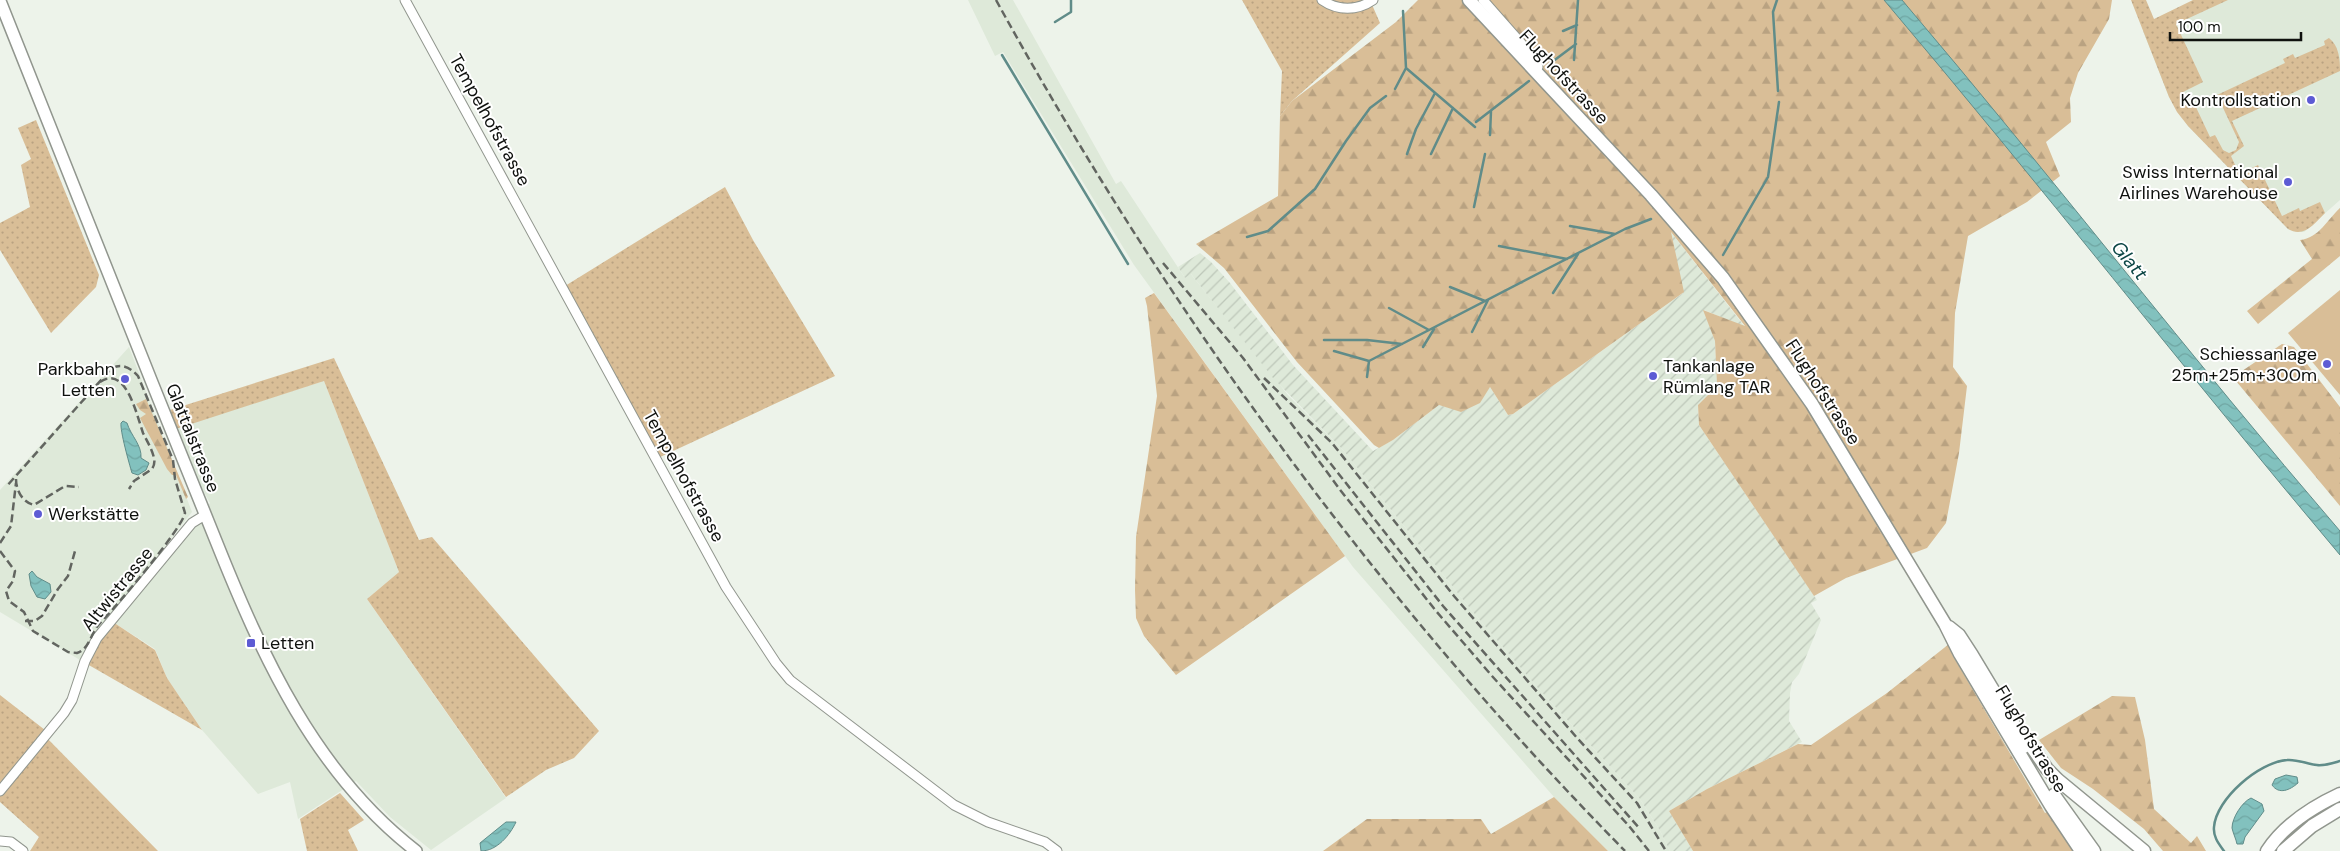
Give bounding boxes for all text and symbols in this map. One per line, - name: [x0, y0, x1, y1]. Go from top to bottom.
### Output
- scale bar: [2170, 10, 2301, 42]
- text: 100 m: [2178, 17, 2221, 37]
- street label: Flughofstrasse: [1514, 24, 1614, 130]
- street label: Tempelhofstrasse: [444, 50, 536, 190]
- place label: Kontrollstation: [2180, 88, 2301, 112]
- marker: Kontrollstation: [2305, 94, 2317, 106]
- place label: Swiss International Airlines Warehouse: [2119, 160, 2278, 205]
- marker: Swiss International Airlines Warehouse: [2282, 176, 2294, 188]
- water label: Glatt: [2106, 235, 2154, 286]
- street label: Flughofstrasse: [1780, 335, 1866, 449]
- place label: Schiessanlage 25m+25m+300m: [2171, 342, 2317, 387]
- place label: Tankanlage Rümlang TAR: [1663, 354, 1770, 399]
- place label: Parkbahn Letten: [38, 357, 115, 402]
- marker: Schiessanlage 25m+25m+300m: [2321, 358, 2333, 370]
- marker: Tankanlage Rümlang TAR: [1647, 370, 1659, 382]
- marker: Parkbahn Letten: [119, 373, 131, 385]
- street label: Glattalstrasse: [160, 380, 226, 496]
- street label: Tempelhofstrasse: [638, 406, 730, 546]
- place label: Werkstätte: [48, 502, 139, 526]
- marker: Werkstätte: [32, 508, 44, 520]
- street label: Altwistrasse: [76, 542, 158, 636]
- place label: Letten: [261, 631, 314, 655]
- marker: Letten: [245, 637, 257, 649]
- street label: Flughofstrasse: [1989, 681, 2073, 797]

